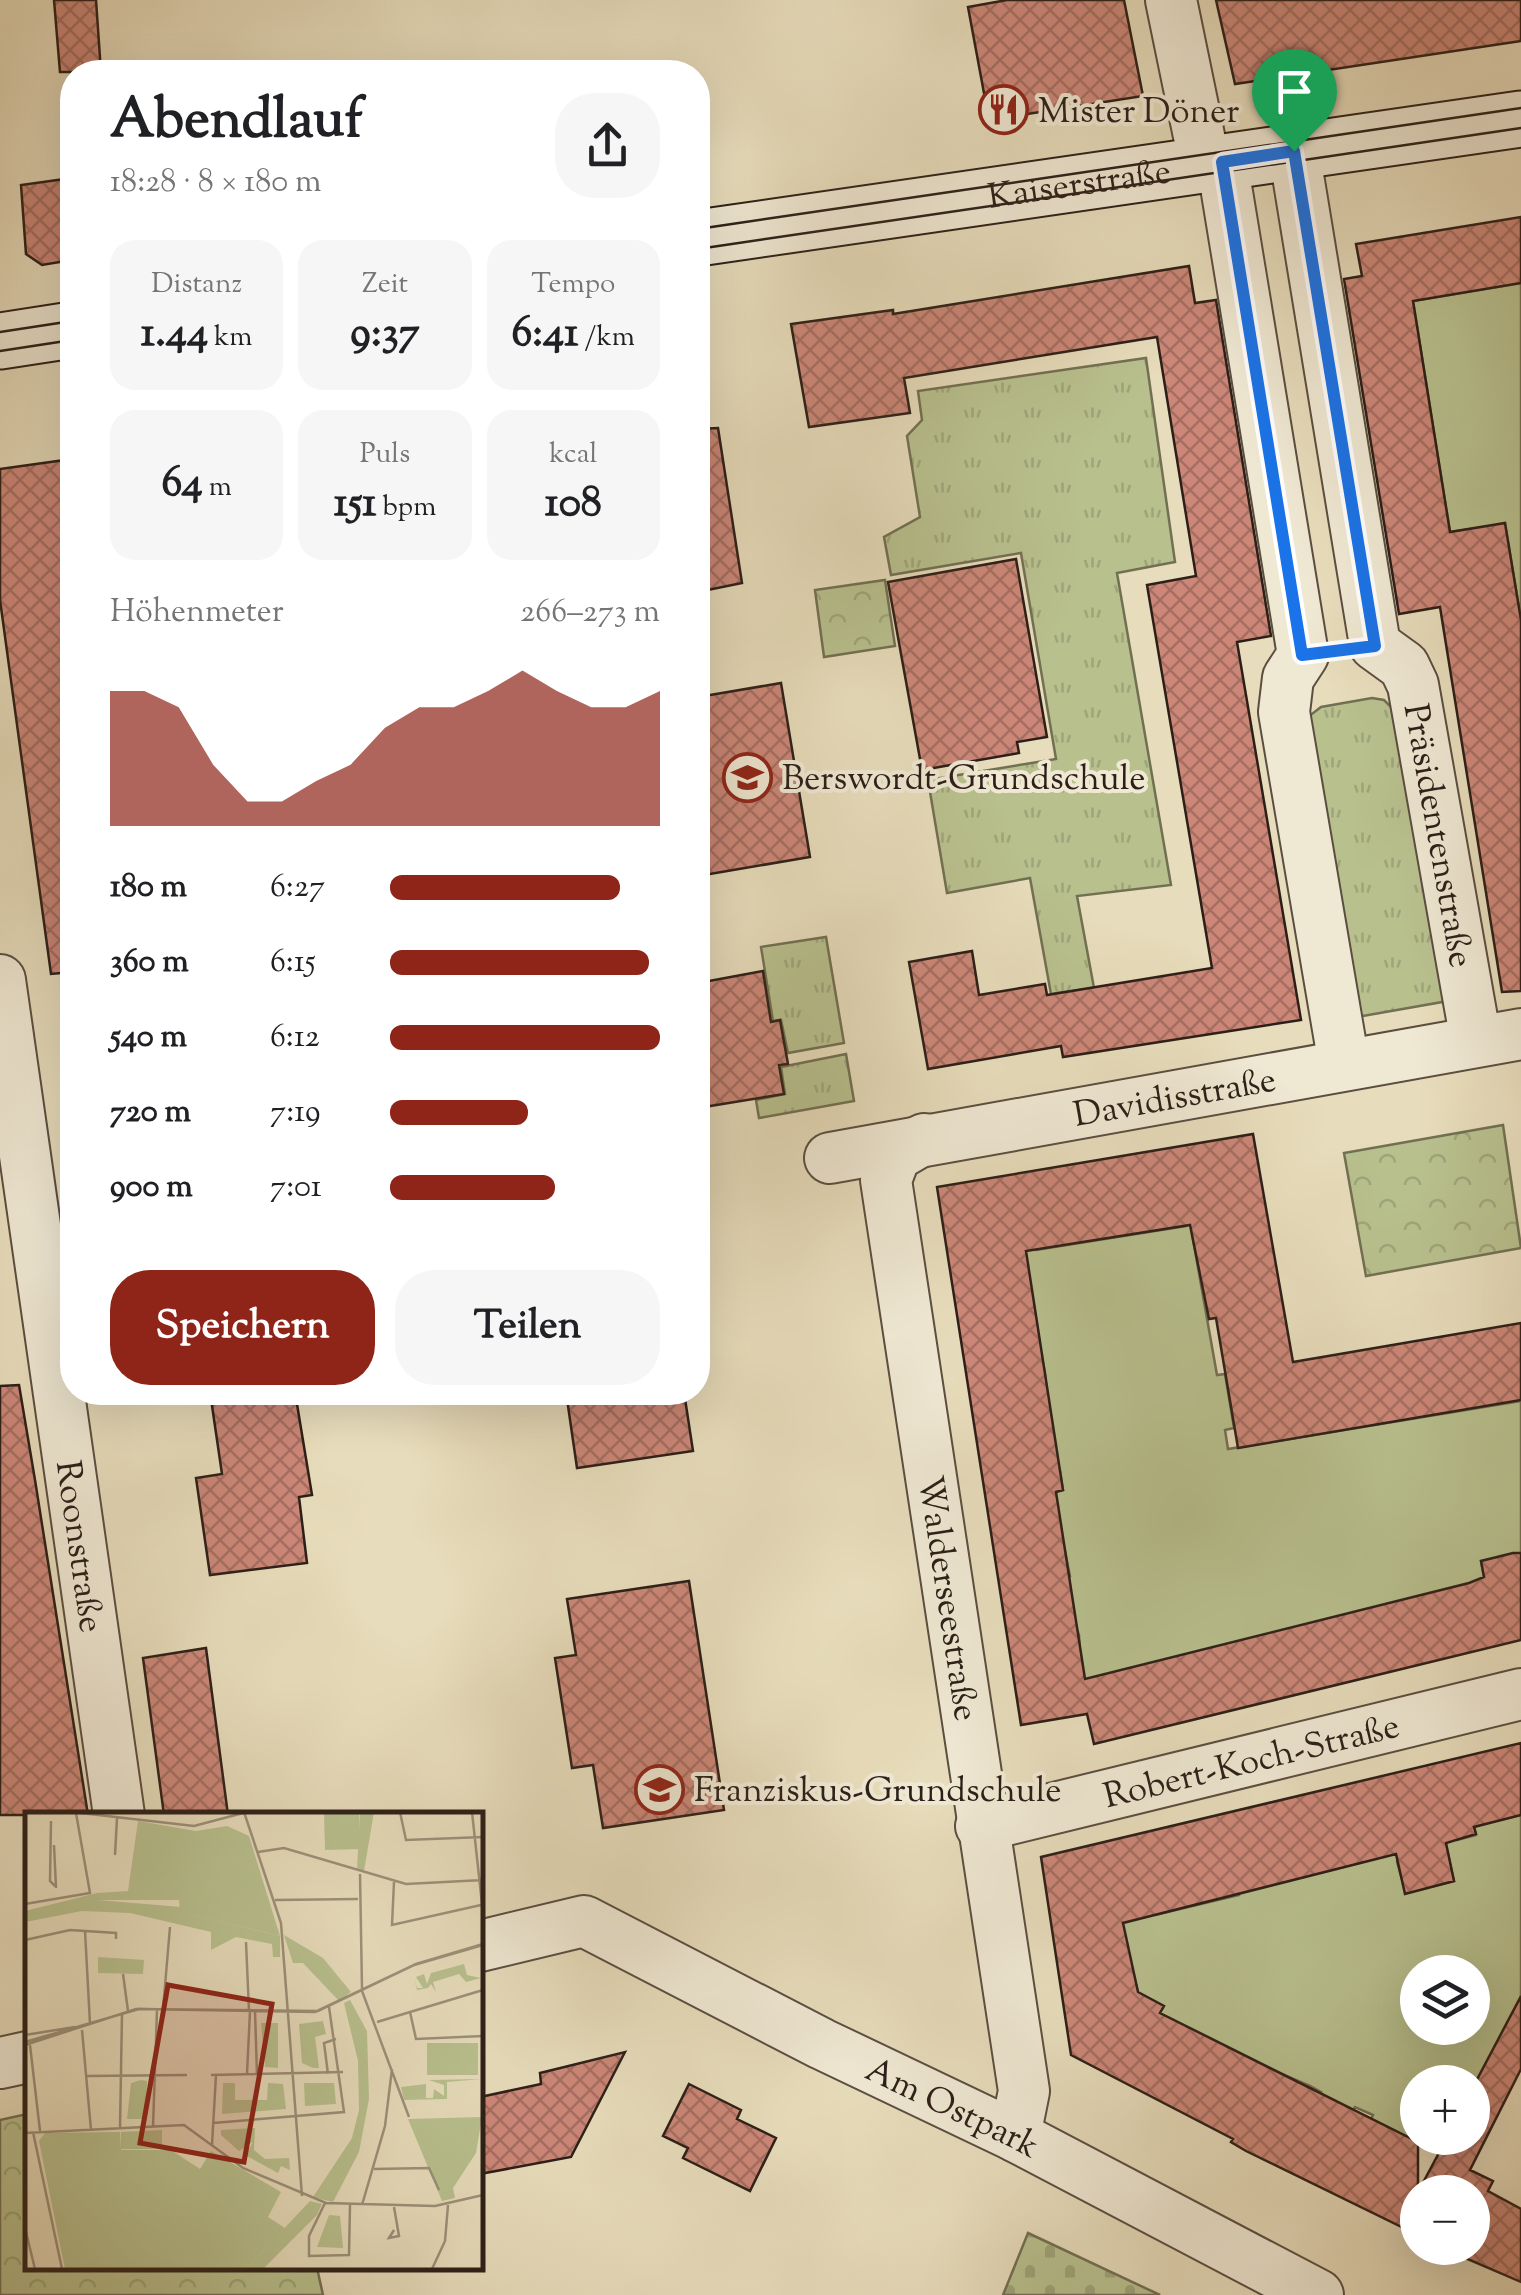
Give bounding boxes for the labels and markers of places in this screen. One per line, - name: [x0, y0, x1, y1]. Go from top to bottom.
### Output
- pin: [1252, 49, 1337, 152]
- restaurant icon: Mister Döner: [977, 84, 1029, 136]
- place label: Mister Döner: [1038, 88, 1239, 139]
- school or university icon: Berswordt-Grundschule: [721, 751, 773, 803]
- place label: Berswordt-Grundschule: [782, 755, 1145, 806]
- school or university icon: Franziskus-Grundschule: [633, 1763, 685, 1815]
- place label: Franziskus-Grundschule: [694, 1767, 1061, 1818]

